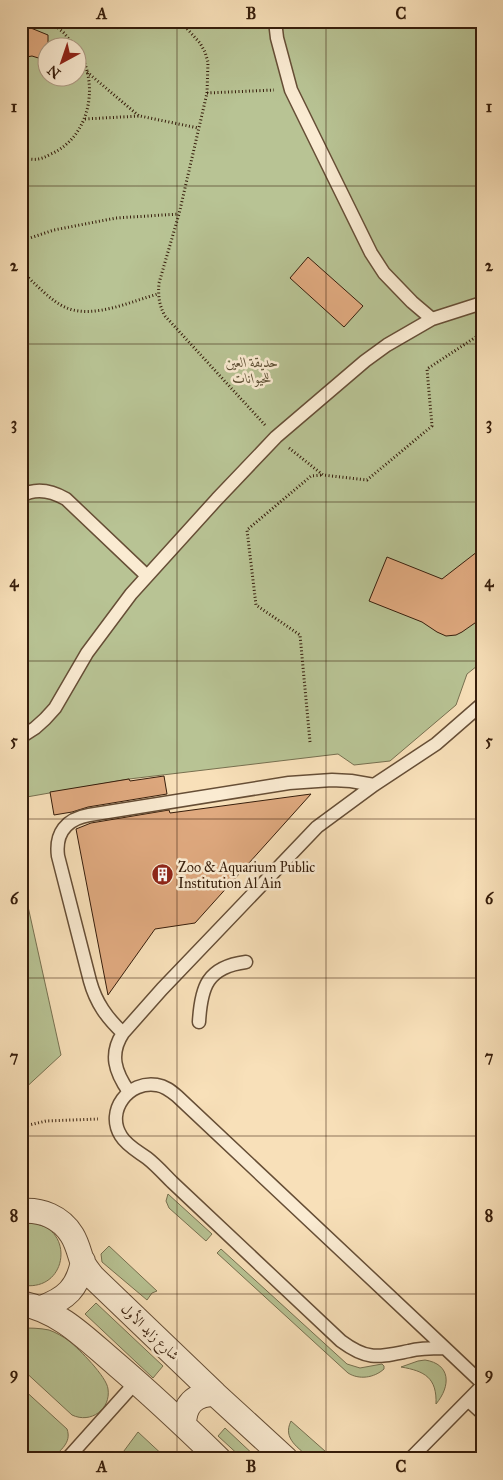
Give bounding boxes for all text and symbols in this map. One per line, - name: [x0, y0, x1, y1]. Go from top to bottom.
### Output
- text: A: [96, 4, 108, 23]
- text: B: [246, 4, 256, 23]
- text: C: [396, 4, 407, 23]
- north arrow: [38, 38, 88, 88]
- text: N: [44, 61, 64, 82]
- text: 1: [11, 97, 18, 116]
- text: 1: [486, 97, 493, 116]
- text: 2: [10, 256, 19, 275]
- text: 2: [485, 256, 494, 275]
- park label: حديقة العين للحيوانات: [226, 354, 278, 387]
- text: 3: [11, 414, 17, 434]
- text: 3: [486, 414, 492, 434]
- text: 4: [10, 572, 20, 592]
- text: 4: [485, 572, 495, 592]
- text: 5: [10, 731, 18, 750]
- text: 5: [485, 731, 493, 750]
- place label: Zoo & Aquarium Public Institution Al Ain: [178, 859, 315, 892]
- building icon: Zoo & Aquarium Public Institution Al Ain: [150, 863, 174, 887]
- text: 6: [10, 889, 19, 908]
- text: 6: [485, 889, 494, 908]
- text: 7: [10, 1047, 19, 1066]
- text: 7: [485, 1047, 494, 1066]
- text: 8: [10, 1206, 18, 1225]
- text: 8: [485, 1206, 493, 1225]
- street label: شارع زايد الأول: [115, 1299, 184, 1366]
- text: 9: [10, 1364, 18, 1384]
- text: 9: [485, 1364, 493, 1384]
- text: A: [96, 1457, 108, 1476]
- text: B: [246, 1457, 256, 1476]
- text: C: [396, 1457, 407, 1476]

